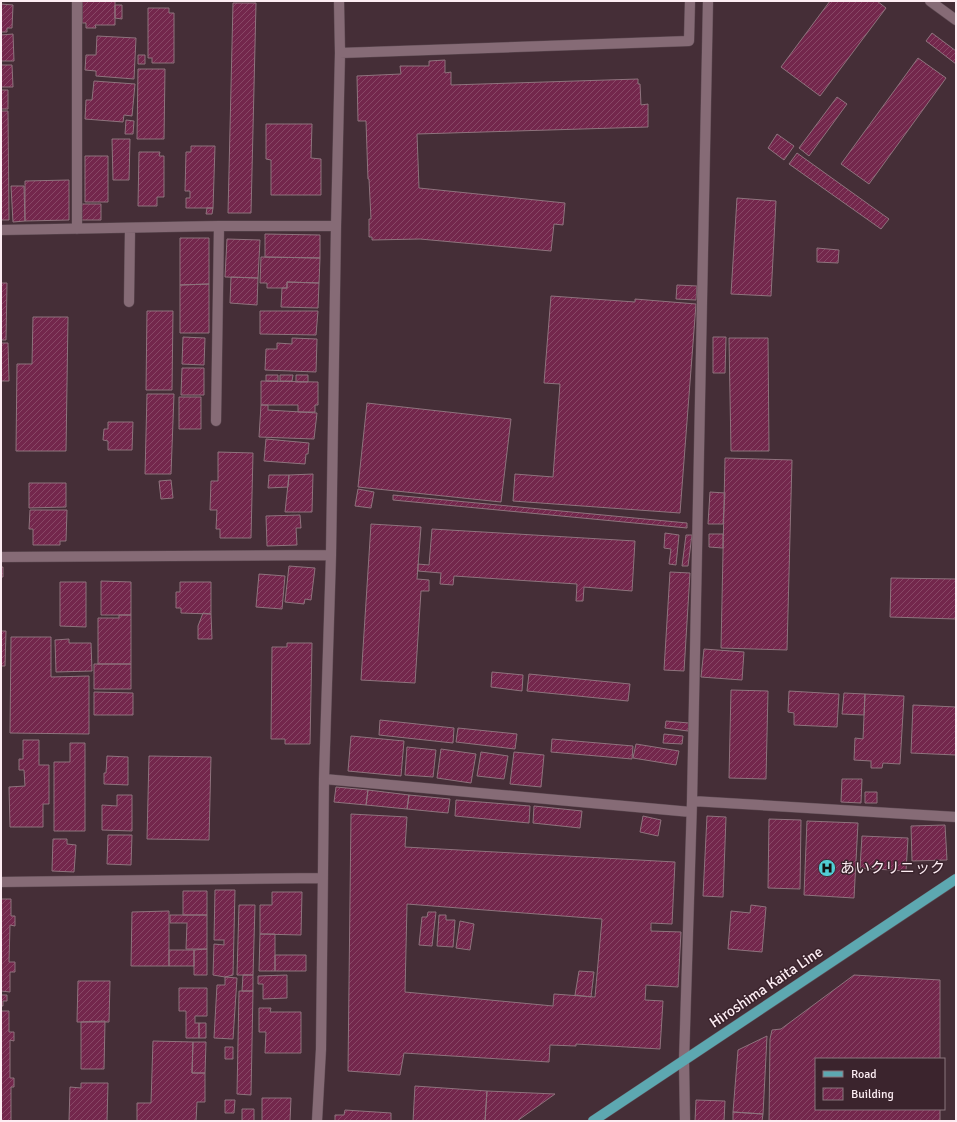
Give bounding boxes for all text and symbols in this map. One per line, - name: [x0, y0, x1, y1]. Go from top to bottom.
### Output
- hospital icon: あいクリニック: [817, 858, 837, 878]
- place label: あいクリニック: [840, 859, 945, 877]
- street label: Hiroshima Kaita Line: [706, 942, 826, 1032]
- legend: [815, 1058, 945, 1110]
- text: Road: [851, 1067, 877, 1082]
- text: Building: [851, 1087, 894, 1102]

